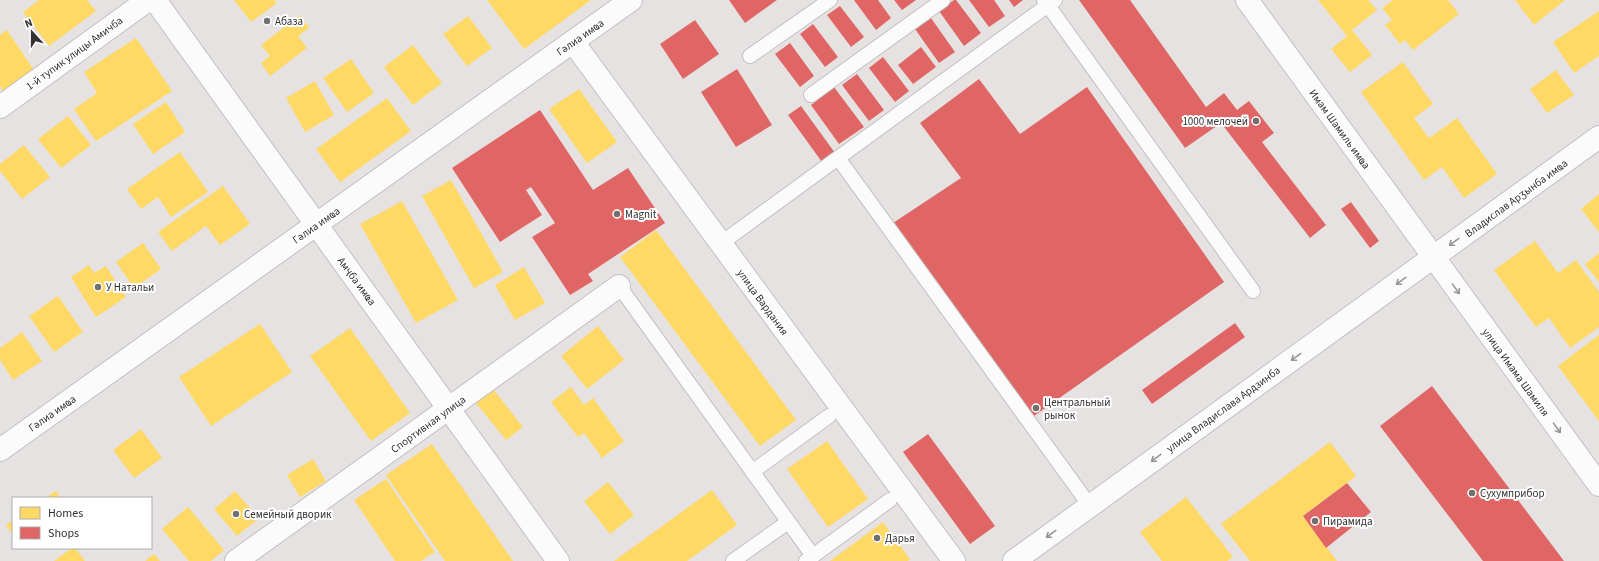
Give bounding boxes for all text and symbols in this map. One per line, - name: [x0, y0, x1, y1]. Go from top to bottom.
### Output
- north arrow: [12, 12, 52, 52]
- street label: 1-й тупик улицы Амичба: [23, 13, 126, 94]
- place label: Абаза: [275, 14, 303, 29]
- text: N: [22, 15, 35, 31]
- street label: Гәлиа имҩа: [553, 15, 607, 59]
- marker: Абаза: [262, 16, 272, 26]
- street label: Имам Шамиль имҩа: [1306, 86, 1374, 172]
- place label: 1000 мелочей: [1182, 114, 1248, 129]
- marker: 1000 мелочей: [1251, 116, 1261, 126]
- street label: Владислав Арӡынба имҩа: [1462, 156, 1571, 241]
- street label: Гәлиа имҩа: [289, 203, 343, 247]
- place label: Magnit: [625, 207, 657, 222]
- marker: Magnit: [612, 209, 622, 219]
- one-way arrow: [1449, 238, 1460, 246]
- street label: Амҷба имҩа: [334, 254, 379, 309]
- street label: улица Вардания: [733, 266, 792, 339]
- one-way arrow: [1396, 277, 1407, 285]
- place label: У Натальи: [106, 280, 154, 295]
- marker: У Натальи: [93, 282, 103, 292]
- one-way arrow: [1452, 284, 1460, 295]
- street label: улица Имама Шамиля: [1479, 325, 1553, 419]
- one-way arrow: [1290, 353, 1301, 361]
- street label: улица Владислава Ардзинба: [1163, 363, 1283, 456]
- street label: Гәлиа имҩа: [25, 391, 79, 435]
- street label: Спортивная улица: [388, 392, 469, 457]
- place label: Центральный рынок: [1044, 395, 1110, 423]
- marker: Центральный рынок: [1031, 403, 1041, 413]
- one-way arrow: [1553, 422, 1561, 433]
- one-way arrow: [1151, 454, 1162, 462]
- place label: Сухумприбор: [1480, 486, 1545, 501]
- marker: Сухумприбор: [1467, 488, 1477, 498]
- legend: [12, 497, 152, 549]
- text: Homes: [48, 505, 83, 522]
- place label: Семейный дворик: [244, 507, 332, 522]
- marker: Семейный дворик: [231, 509, 241, 519]
- place label: Пирамида: [1323, 514, 1372, 529]
- marker: Пирамида: [1310, 516, 1320, 526]
- text: Shops: [48, 525, 79, 542]
- one-way arrow: [1046, 530, 1057, 538]
- place label: Дарья: [885, 531, 915, 546]
- marker: Дарья: [872, 533, 882, 543]

